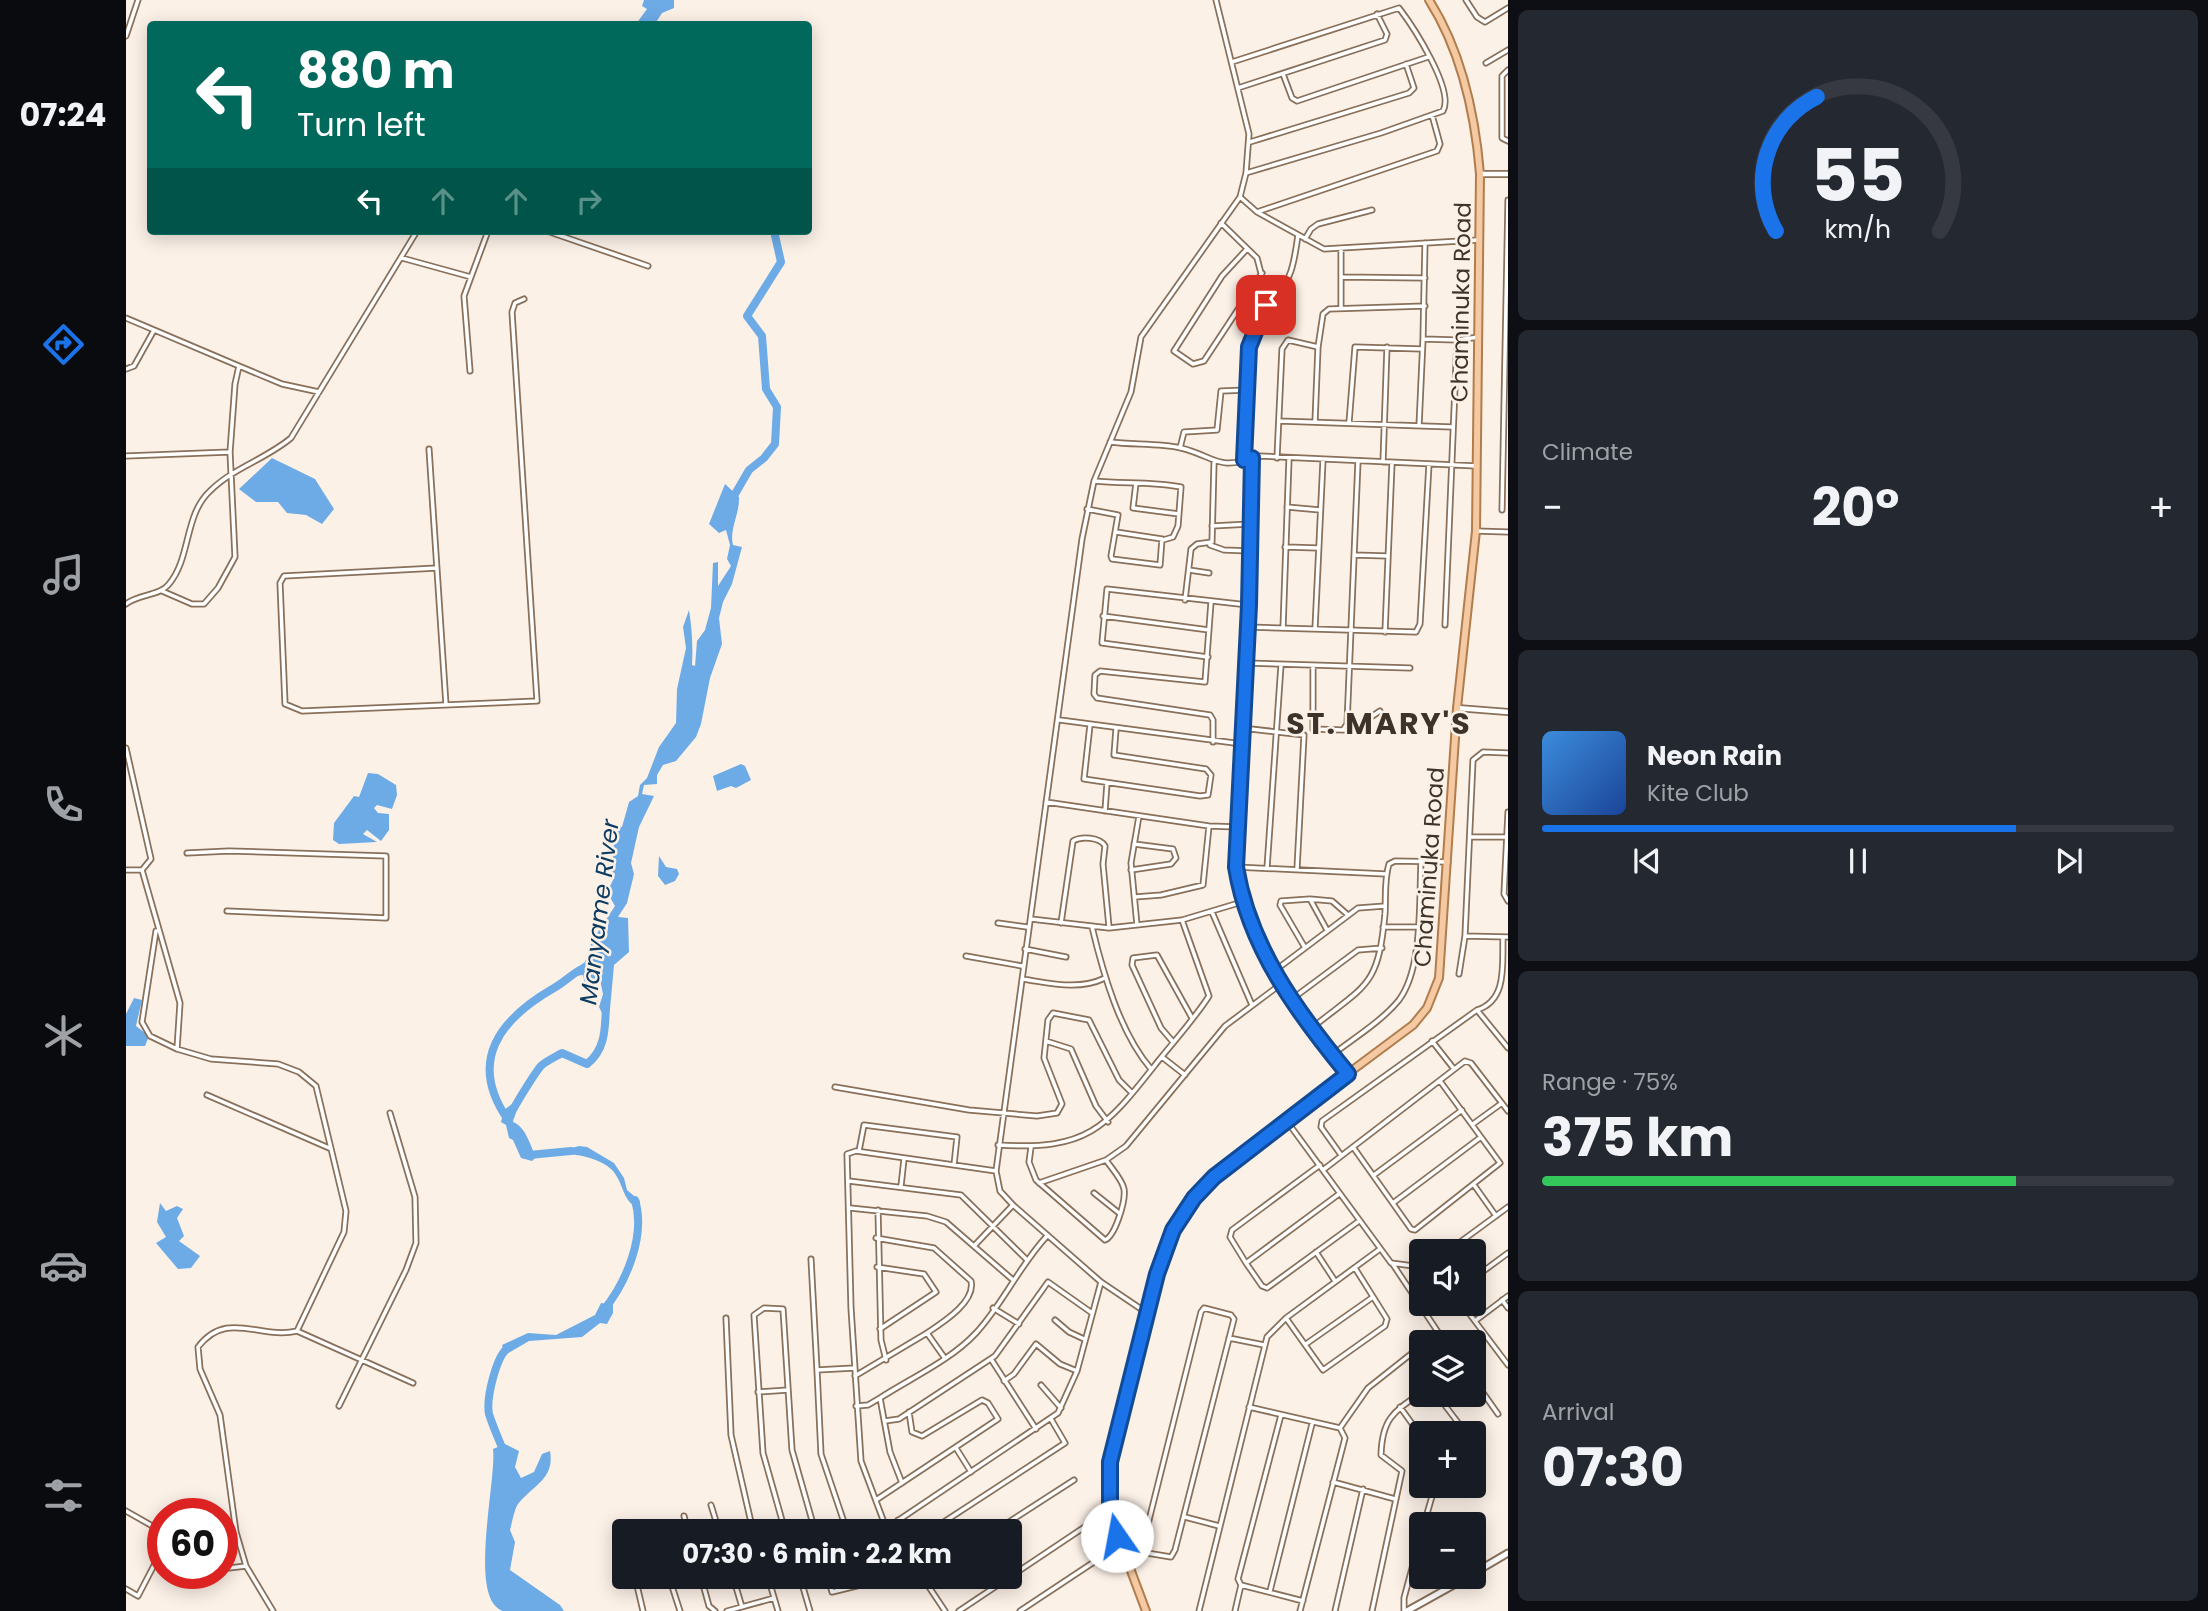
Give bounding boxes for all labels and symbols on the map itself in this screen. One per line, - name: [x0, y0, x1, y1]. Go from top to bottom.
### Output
- street label: Chaminuka Road: [1443, 202, 1479, 402]
- pin: [1236, 275, 1296, 335]
- district label: ST. MARY'S: [1286, 702, 1472, 745]
- street label: Chaminuka Road: [1406, 766, 1452, 968]
- water label: Manyame River: [571, 816, 627, 1007]
- speed limit sign: 60: [147, 1498, 238, 1589]
- position arrow: [1080, 1499, 1154, 1573]

